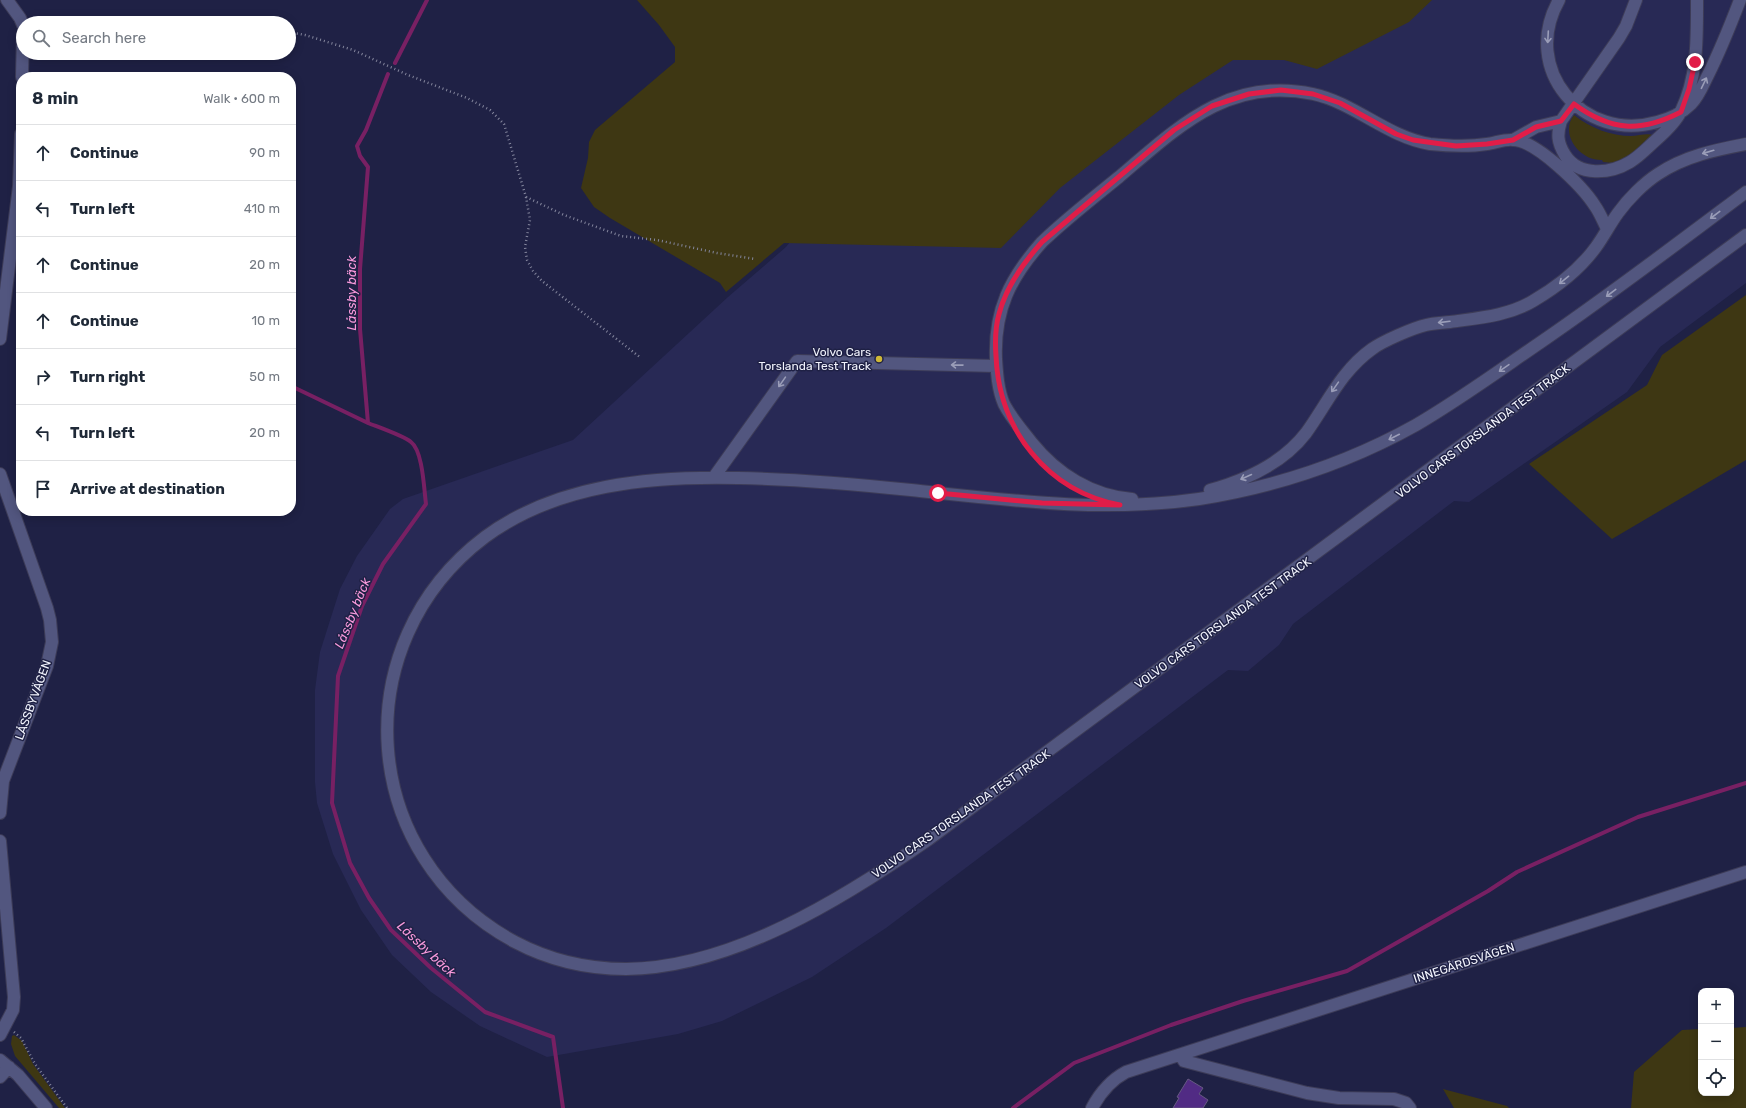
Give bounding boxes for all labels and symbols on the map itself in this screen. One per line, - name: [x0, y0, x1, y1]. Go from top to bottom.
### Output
- one-way arrow: [1544, 30, 1551, 43]
- route end: [1686, 53, 1704, 71]
- one-way arrow: [1701, 78, 1708, 90]
- one-way arrow: [1702, 149, 1715, 156]
- one-way arrow: [1709, 211, 1720, 220]
- water label: Låssby bäck: [344, 255, 359, 330]
- one-way arrow: [1558, 275, 1569, 284]
- one-way arrow: [1605, 289, 1616, 297]
- one-way arrow: [1438, 319, 1451, 326]
- place label: Volvo Cars Torslanda Test Track: [759, 345, 872, 373]
- marker: Volvo Cars Torslanda Test Track: [874, 354, 884, 364]
- street label: VOLVO CARS TORSLANDA TEST TRACK: [1393, 360, 1574, 501]
- one-way arrow: [951, 361, 964, 369]
- one-way arrow: [1499, 364, 1510, 372]
- one-way arrow: [778, 377, 786, 388]
- one-way arrow: [1331, 381, 1339, 392]
- one-way arrow: [1388, 433, 1400, 441]
- one-way arrow: [1240, 474, 1252, 481]
- route start: [929, 484, 947, 502]
- street label: VOLVO CARS TORSLANDA TEST TRACK: [1132, 554, 1315, 692]
- water label: Låssby bäck: [331, 575, 374, 651]
- street label: LÅSSBYVÄGEN: [12, 658, 54, 742]
- street label: VOLVO CARS TORSLANDA TEST TRACK: [869, 746, 1054, 881]
- water label: Låssby bäck: [394, 918, 459, 981]
- street label: INNEGÅRDSVÄGEN: [1412, 940, 1516, 986]

